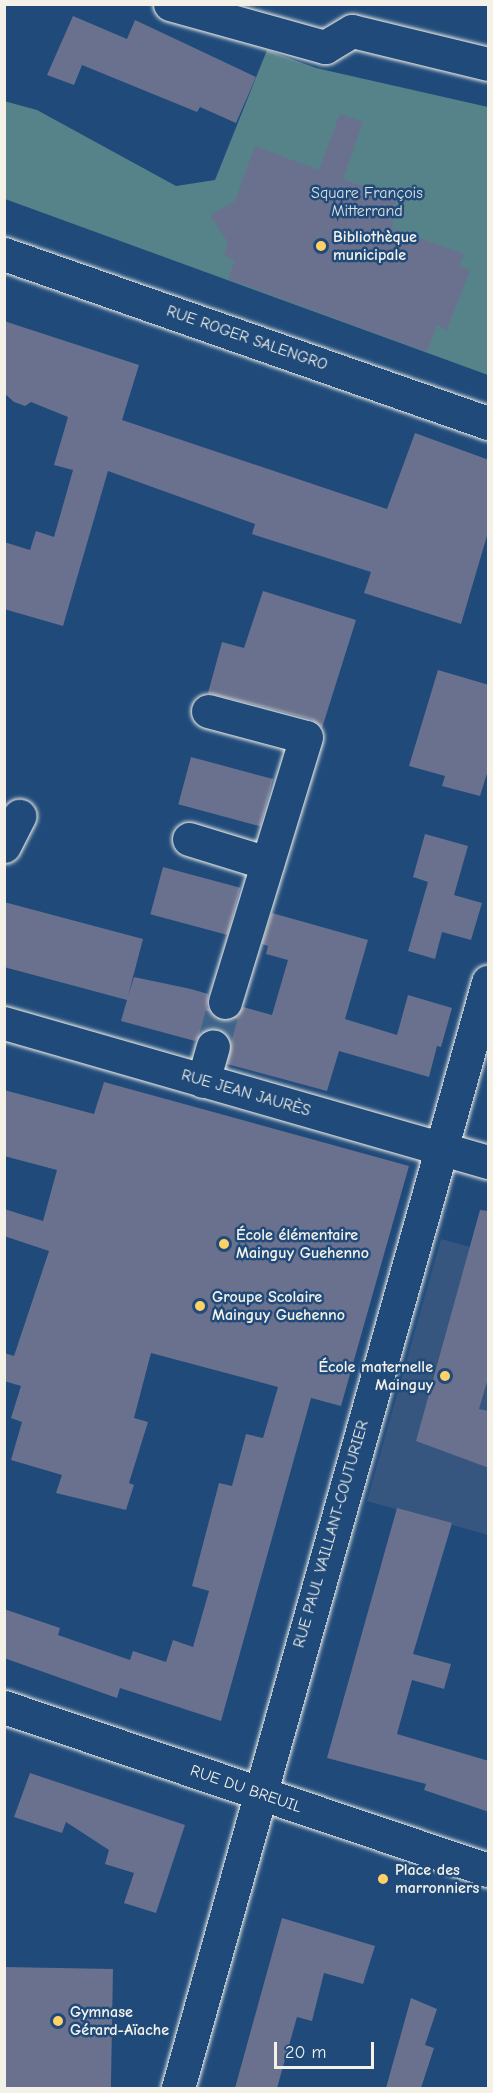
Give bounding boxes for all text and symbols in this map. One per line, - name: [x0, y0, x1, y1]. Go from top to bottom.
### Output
- park label: Square François Mitterrand: [311, 183, 423, 221]
- place label: Bibliothèque municipale: [333, 227, 417, 265]
- marker: Bibliothèque municipale: [314, 239, 328, 253]
- street label: RUE ROGER SALENGRO: [164, 301, 330, 375]
- street label: RUE JEAN JAURÈS: [179, 1065, 313, 1121]
- place label: École élémentaire Mainguy Guehenno: [236, 1225, 369, 1263]
- marker: École élémentaire Mainguy Guehenno: [217, 1237, 231, 1251]
- place label: Groupe Scolaire Mainguy Guehenno: [212, 1287, 345, 1325]
- marker: Groupe Scolaire Mainguy Guehenno: [193, 1299, 207, 1313]
- place label: École maternelle Mainguy: [318, 1357, 433, 1395]
- marker: École maternelle Mainguy: [438, 1369, 452, 1383]
- street label: RUE PAUL VAILLANT-COUTURIER: [289, 1418, 373, 1650]
- street label: RUE DU BREUIL: [188, 1761, 304, 1817]
- place label: Place des marronniers: [395, 1860, 479, 1898]
- marker: Place des marronniers: [376, 1872, 390, 1886]
- place label: Gymnase Gérard-Aïache: [70, 2002, 169, 2040]
- marker: Gymnase Gérard-Aïache: [51, 2014, 65, 2028]
- scale bar: [277, 2030, 378, 2068]
- text: 20 m: [285, 2042, 326, 2063]

